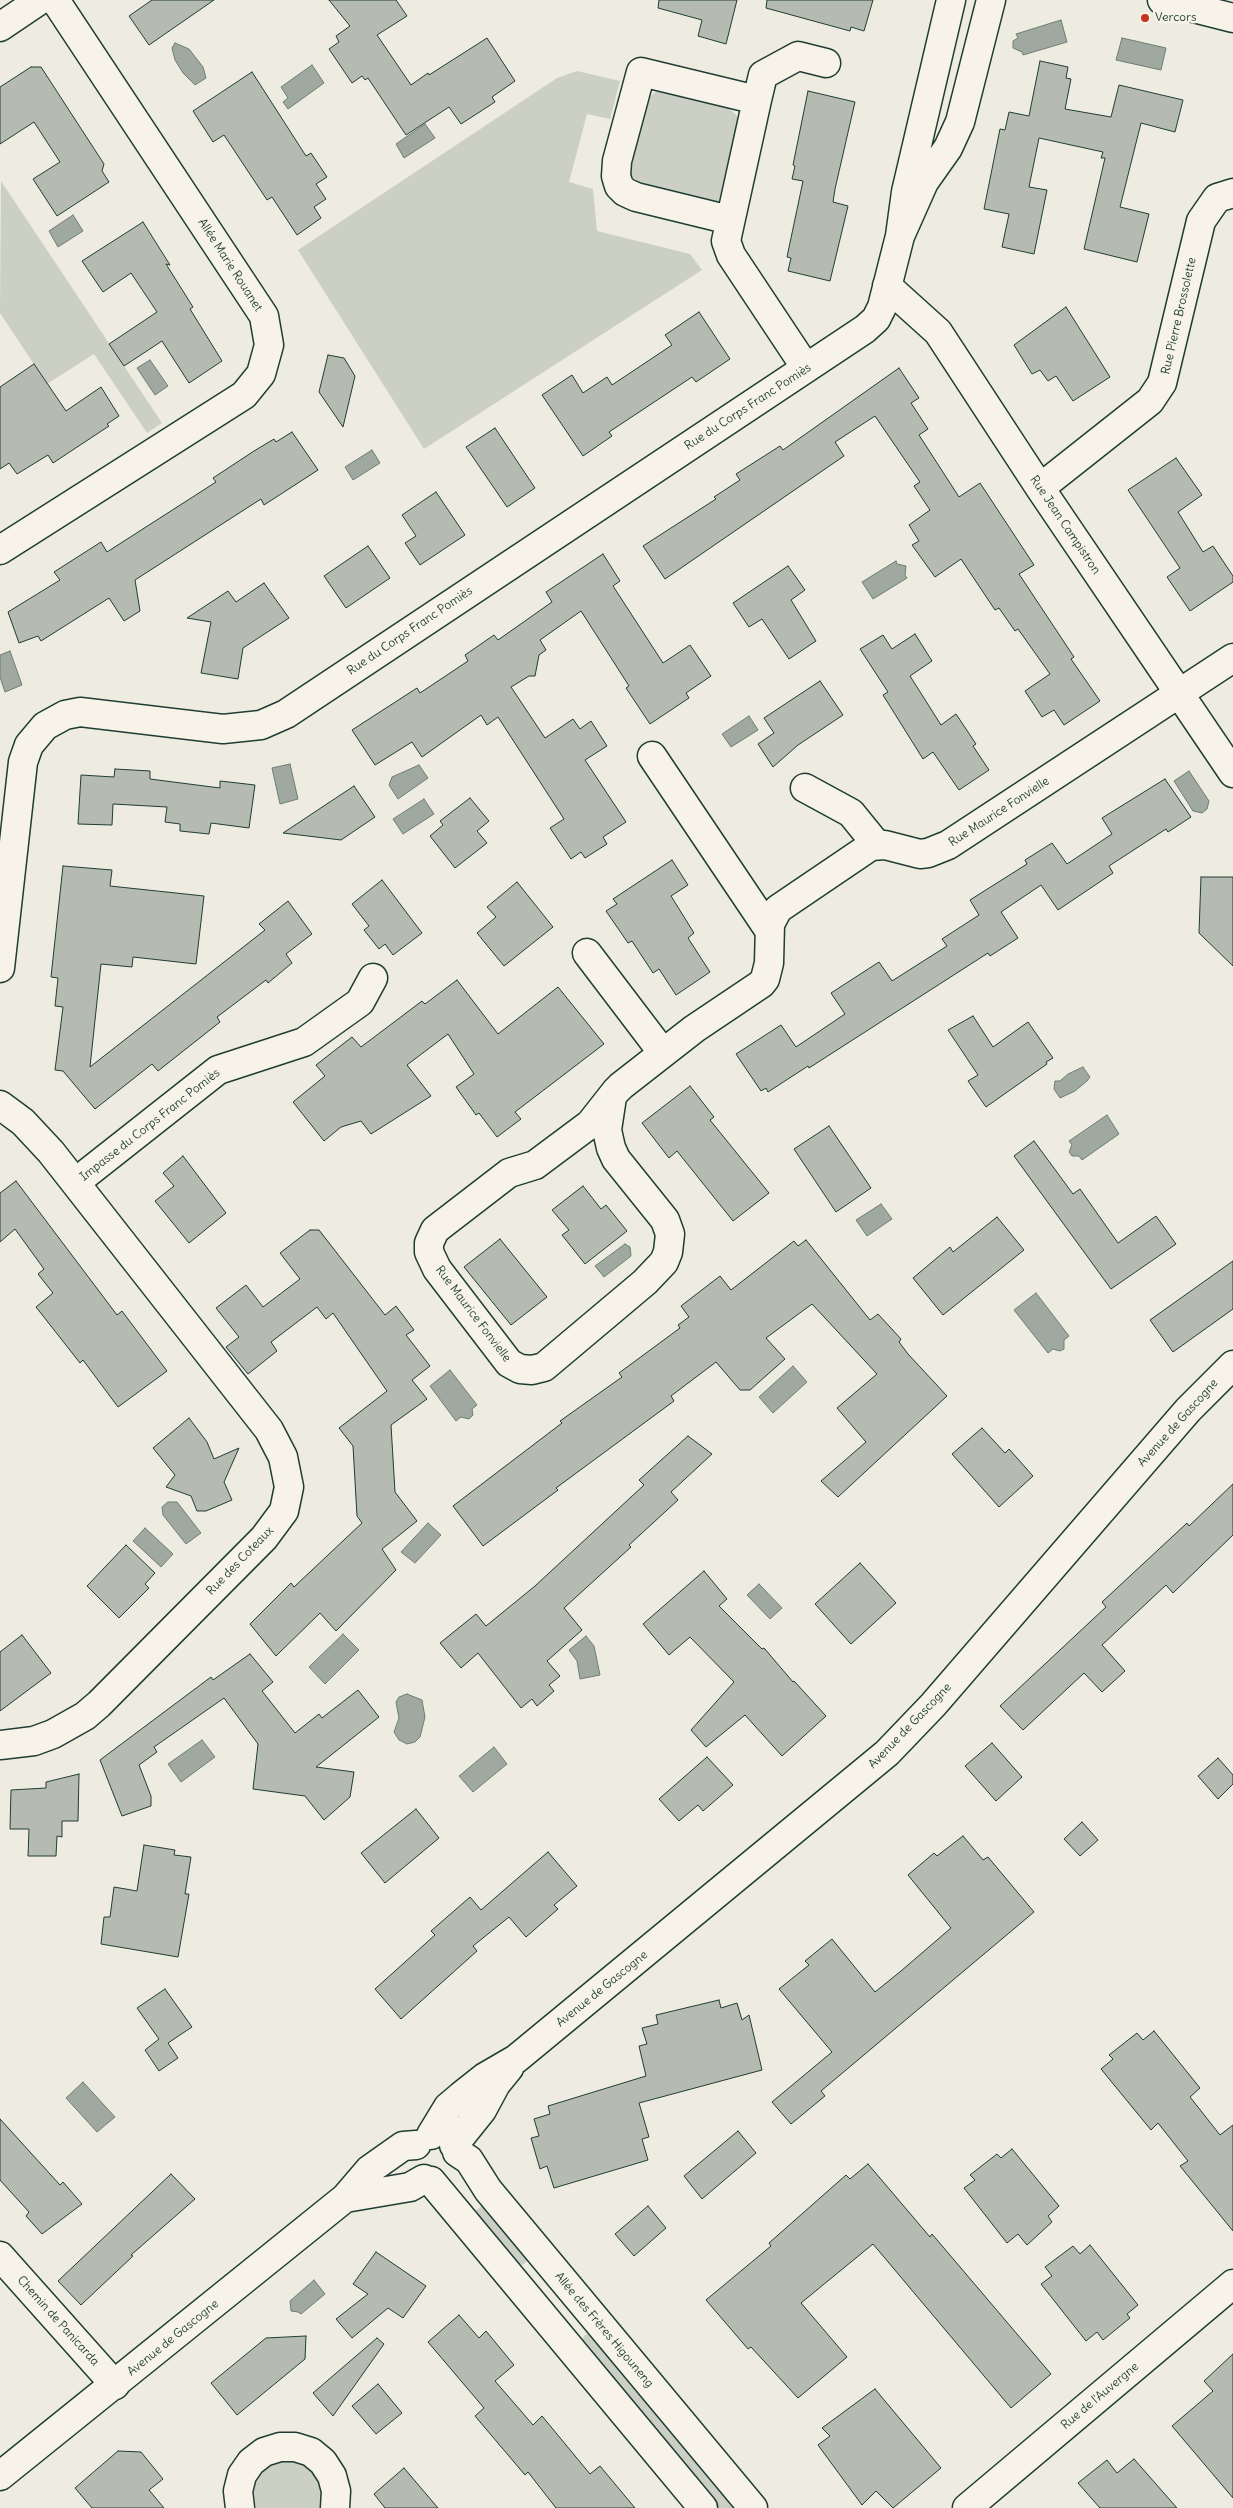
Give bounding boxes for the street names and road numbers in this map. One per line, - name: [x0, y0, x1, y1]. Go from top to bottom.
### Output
- street label: Allée Marie Rouanet: [195, 216, 265, 314]
- street label: Rue Pierre Brossolette: [1159, 256, 1199, 376]
- street label: Rue du Corps Franc Pomiès: [682, 361, 814, 453]
- street label: Rue Jean Campistron: [1027, 473, 1103, 577]
- street label: Rue du Corps Franc Pomiès: [345, 584, 475, 678]
- street label: Rue Maurice Fonvielle: [946, 774, 1052, 850]
- street label: Impasse du Corps Franc Pomiès: [77, 1066, 223, 1184]
- street label: Rue Maurice Fonvielle: [432, 1263, 514, 1365]
- street label: Avenue de Gascogne: [1135, 1376, 1221, 1470]
- street label: Rue des Coteaux: [204, 1524, 276, 1598]
- street label: Avenue de Gascogne: [865, 1680, 955, 1772]
- street label: Avenue de Gascogne: [553, 1948, 651, 2030]
- street label: Allée des Frères Higouneng: [552, 2269, 656, 2391]
- street label: Chemin de Panicarda: [14, 2273, 102, 2369]
- street label: Avenue de Gascogne: [124, 2297, 222, 2379]
- street label: Rue de l'Auvergne: [1058, 2359, 1142, 2433]

